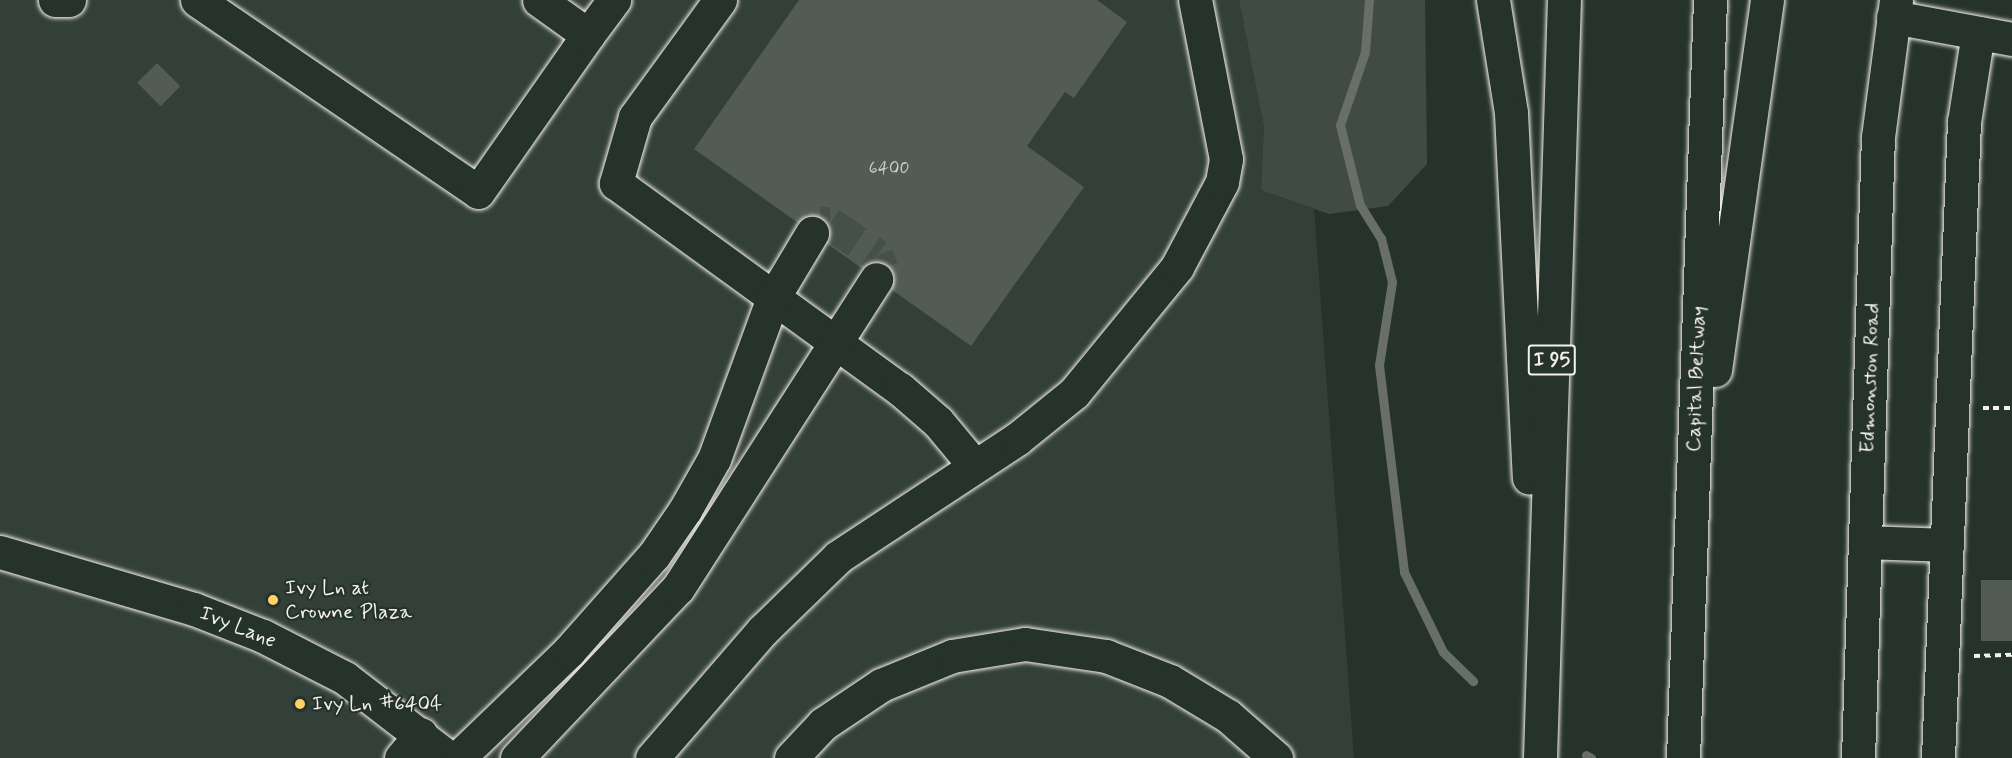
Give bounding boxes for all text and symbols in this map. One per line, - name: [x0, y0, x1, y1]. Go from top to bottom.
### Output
- house number: 6400: [868, 157, 910, 179]
- street label: Edmonston Road: [1855, 304, 1885, 452]
- street label: Capital Beltway: [1681, 305, 1711, 453]
- road number: I 95: [1526, 343, 1578, 377]
- place label: Ivy Ln at Crowne Plaza: [285, 575, 408, 625]
- marker: Ivy Ln at Crowne Plaza: [266, 593, 280, 607]
- street label: Ivy Lane: [195, 600, 281, 654]
- place label: Ivy Ln #6404: [312, 691, 443, 717]
- marker: Ivy Ln #6404: [293, 697, 307, 711]

